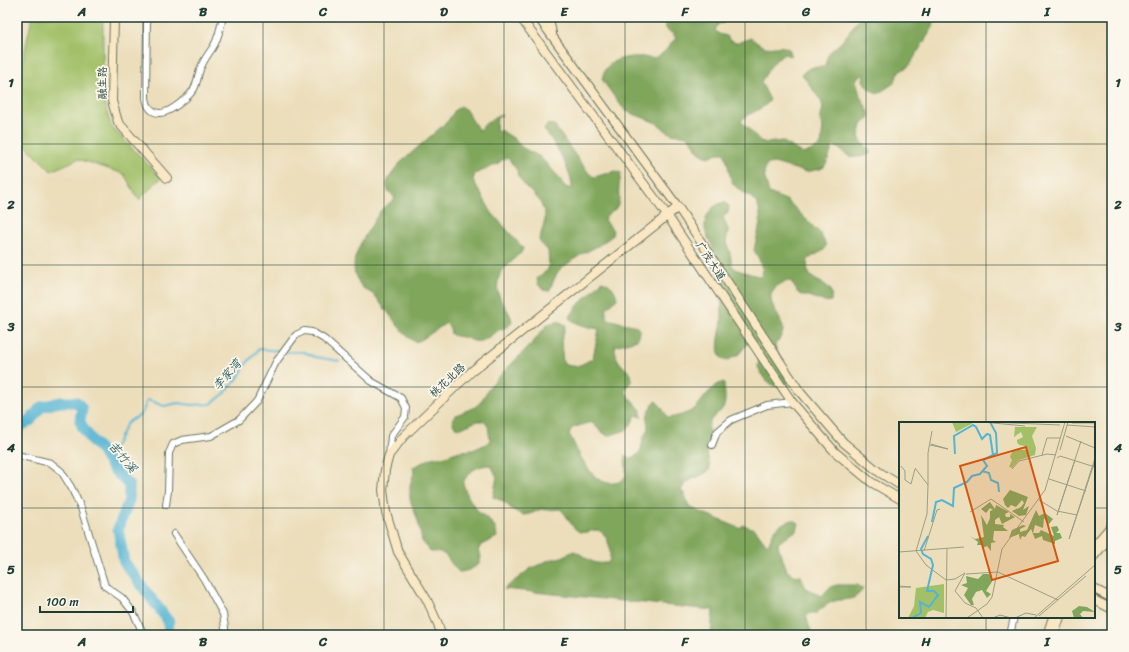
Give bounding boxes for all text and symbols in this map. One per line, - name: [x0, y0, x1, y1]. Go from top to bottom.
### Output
- text: A: [77, 0, 86, 23]
- text: B: [199, 0, 208, 23]
- text: C: [318, 0, 328, 23]
- text: D: [440, 0, 448, 23]
- text: E: [560, 0, 569, 23]
- text: F: [680, 0, 689, 23]
- text: G: [801, 0, 811, 23]
- text: H: [920, 0, 931, 23]
- text: I: [1043, 0, 1051, 23]
- street label: 融生路: [93, 67, 112, 100]
- text: 1: [8, 71, 14, 94]
- text: 1: [1115, 71, 1121, 94]
- text: 2: [6, 193, 15, 216]
- text: 2: [1113, 193, 1122, 216]
- street label: 广茂大道: [690, 238, 731, 285]
- text: 3: [6, 315, 15, 338]
- text: 3: [1113, 315, 1122, 338]
- water label: 李家湾: [207, 353, 248, 396]
- street label: 桃花北路: [425, 358, 470, 402]
- inset map: [899, 422, 1095, 618]
- text: 4: [6, 436, 16, 459]
- water label: 苦竹溪: [103, 436, 144, 479]
- text: 4: [1113, 436, 1123, 459]
- text: 5: [7, 558, 15, 581]
- text: 5: [1114, 558, 1122, 581]
- scale bar: [40, 588, 133, 614]
- text: 100 m: [46, 591, 79, 613]
- text: A: [77, 630, 86, 652]
- text: B: [199, 630, 208, 652]
- text: C: [318, 630, 328, 652]
- text: D: [440, 630, 448, 652]
- text: E: [560, 630, 569, 652]
- text: F: [680, 630, 689, 652]
- text: G: [801, 630, 811, 652]
- text: H: [920, 630, 931, 652]
- text: I: [1043, 630, 1051, 652]

